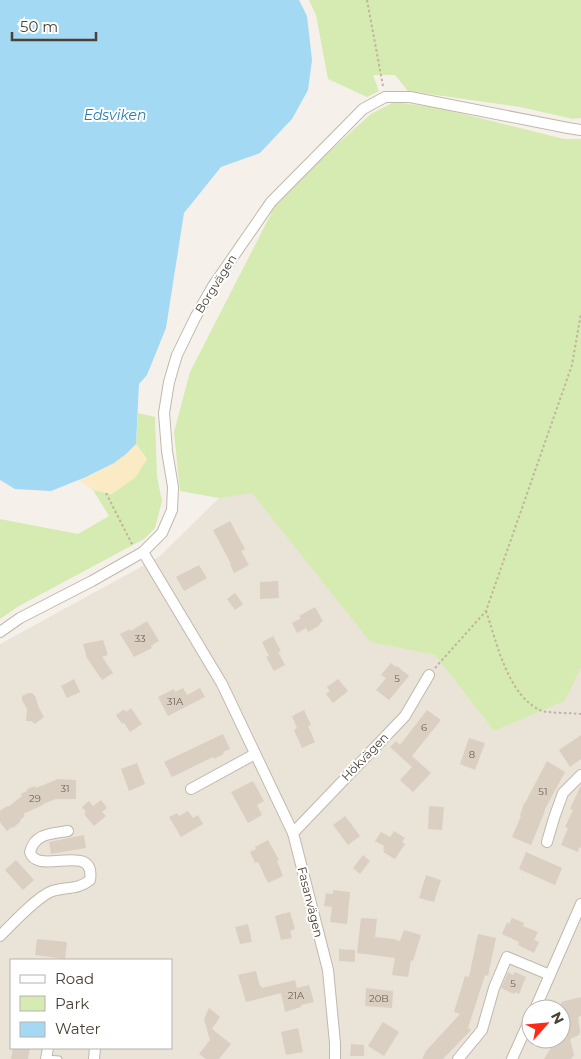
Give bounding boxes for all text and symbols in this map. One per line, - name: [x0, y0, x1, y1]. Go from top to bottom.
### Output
- scale bar: [12, 10, 96, 42]
- text: 50 m: [20, 17, 58, 36]
- water label: Edsviken: [84, 106, 146, 124]
- street label: Borgvägen: [192, 252, 240, 316]
- house number: 33: [134, 632, 146, 645]
- house number: 5: [394, 672, 400, 685]
- house number: 31A: [167, 695, 184, 708]
- house number: 6: [421, 721, 427, 734]
- street label: Hökvägen: [338, 729, 391, 784]
- house number: 8: [469, 748, 475, 761]
- house number: 31: [60, 782, 70, 795]
- house number: 51: [538, 785, 548, 798]
- house number: 29: [29, 792, 41, 805]
- street label: Fasanvägen: [294, 865, 327, 939]
- legend: [10, 959, 172, 1049]
- text: Road: [55, 969, 94, 988]
- house number: 5: [510, 977, 516, 990]
- house number: 21A: [288, 989, 305, 1002]
- house number: 20B: [369, 992, 389, 1005]
- text: Park: [55, 994, 89, 1013]
- north arrow: [521, 999, 571, 1049]
- text: N: [547, 1009, 568, 1027]
- text: Water: [55, 1019, 101, 1038]

